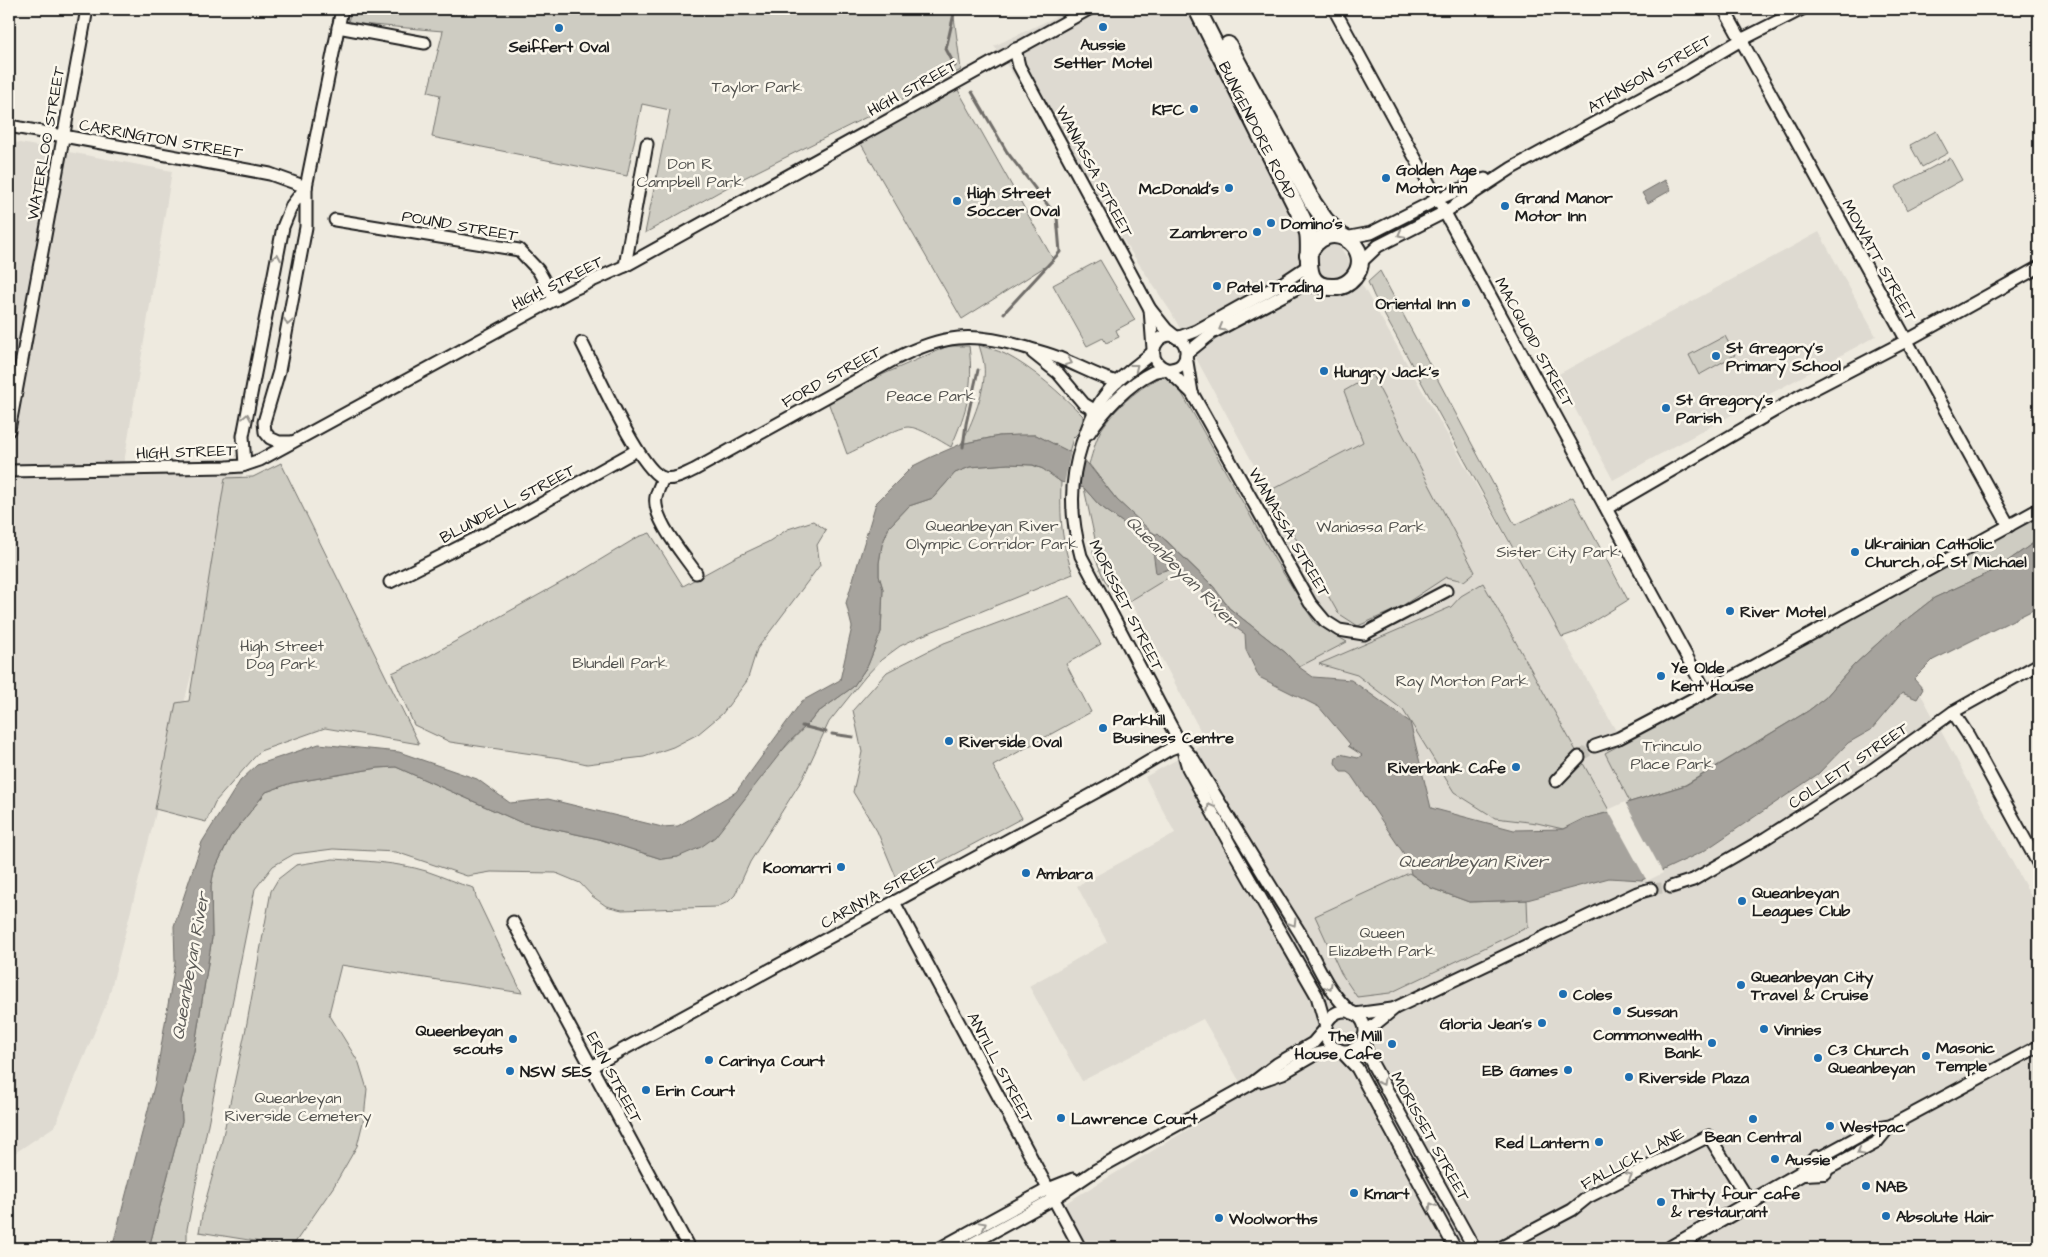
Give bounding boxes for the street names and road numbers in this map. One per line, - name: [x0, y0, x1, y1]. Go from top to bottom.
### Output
- street label: ATKINSON STREET: [1583, 29, 1716, 118]
- street label: HIGH STREET: [863, 54, 962, 122]
- street label: BUNGENDORE ROAD: [1213, 58, 1301, 203]
- street label: WATERLOO STREET: [22, 65, 70, 222]
- street label: WANIASSA STREET: [1050, 102, 1138, 241]
- street label: CARRINGTON STREET: [77, 114, 244, 164]
- street label: MOWATT STREET: [1836, 196, 1922, 325]
- street label: POUND STREET: [400, 205, 520, 247]
- street label: HIGH STREET: [508, 250, 607, 315]
- street label: MACQUOID STREET: [1489, 273, 1579, 412]
- street label: FORD STREET: [778, 340, 885, 413]
- street label: HIGH STREET: [136, 439, 236, 465]
- street label: BLUNDELL STREET: [436, 459, 579, 549]
- street label: WANIASSA STREET: [1243, 464, 1335, 601]
- street label: MORISSET STREET: [1083, 536, 1169, 675]
- street label: COLLETT STREET: [1784, 717, 1913, 814]
- street label: CARINYA STREET: [817, 851, 942, 934]
- street label: ANTILL STREET: [962, 1009, 1038, 1126]
- street label: ERIN STREET: [581, 1028, 647, 1127]
- street label: MORISSET STREET: [1385, 1068, 1475, 1205]
- street label: FALLICK LANE: [1577, 1122, 1688, 1195]

